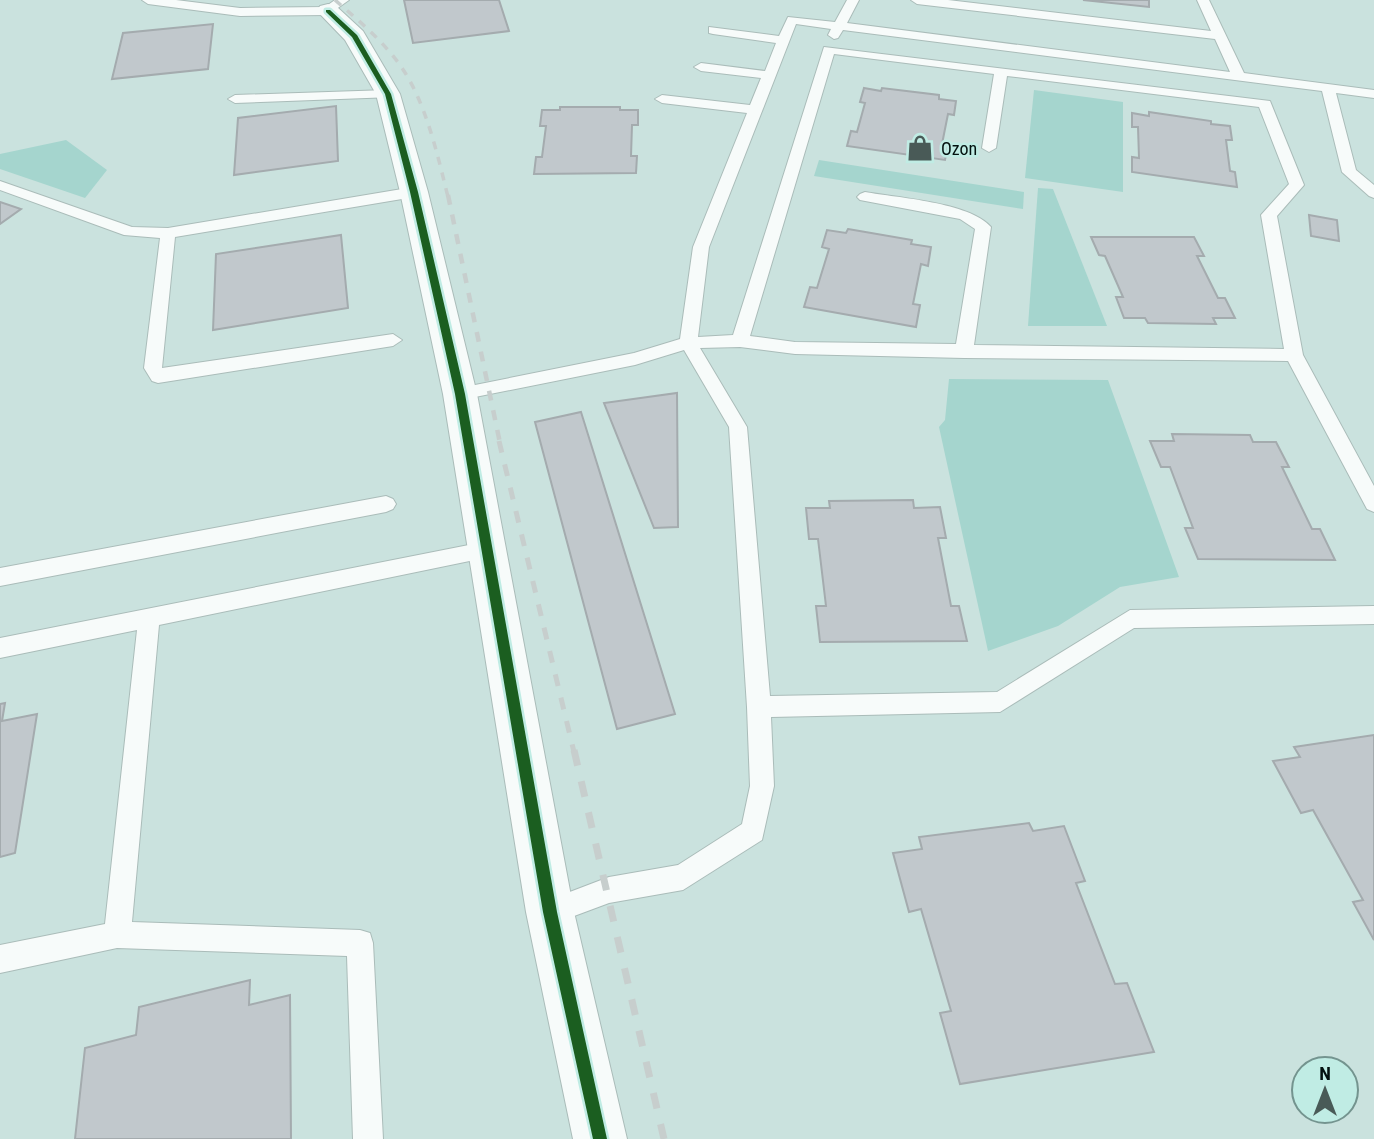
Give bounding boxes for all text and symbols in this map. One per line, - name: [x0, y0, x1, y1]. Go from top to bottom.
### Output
- shop icon: Ozon: [905, 133, 935, 163]
- place label: Ozon: [941, 138, 977, 159]
- north arrow: [1290, 1055, 1360, 1125]
- text: N: [1319, 1062, 1331, 1085]

